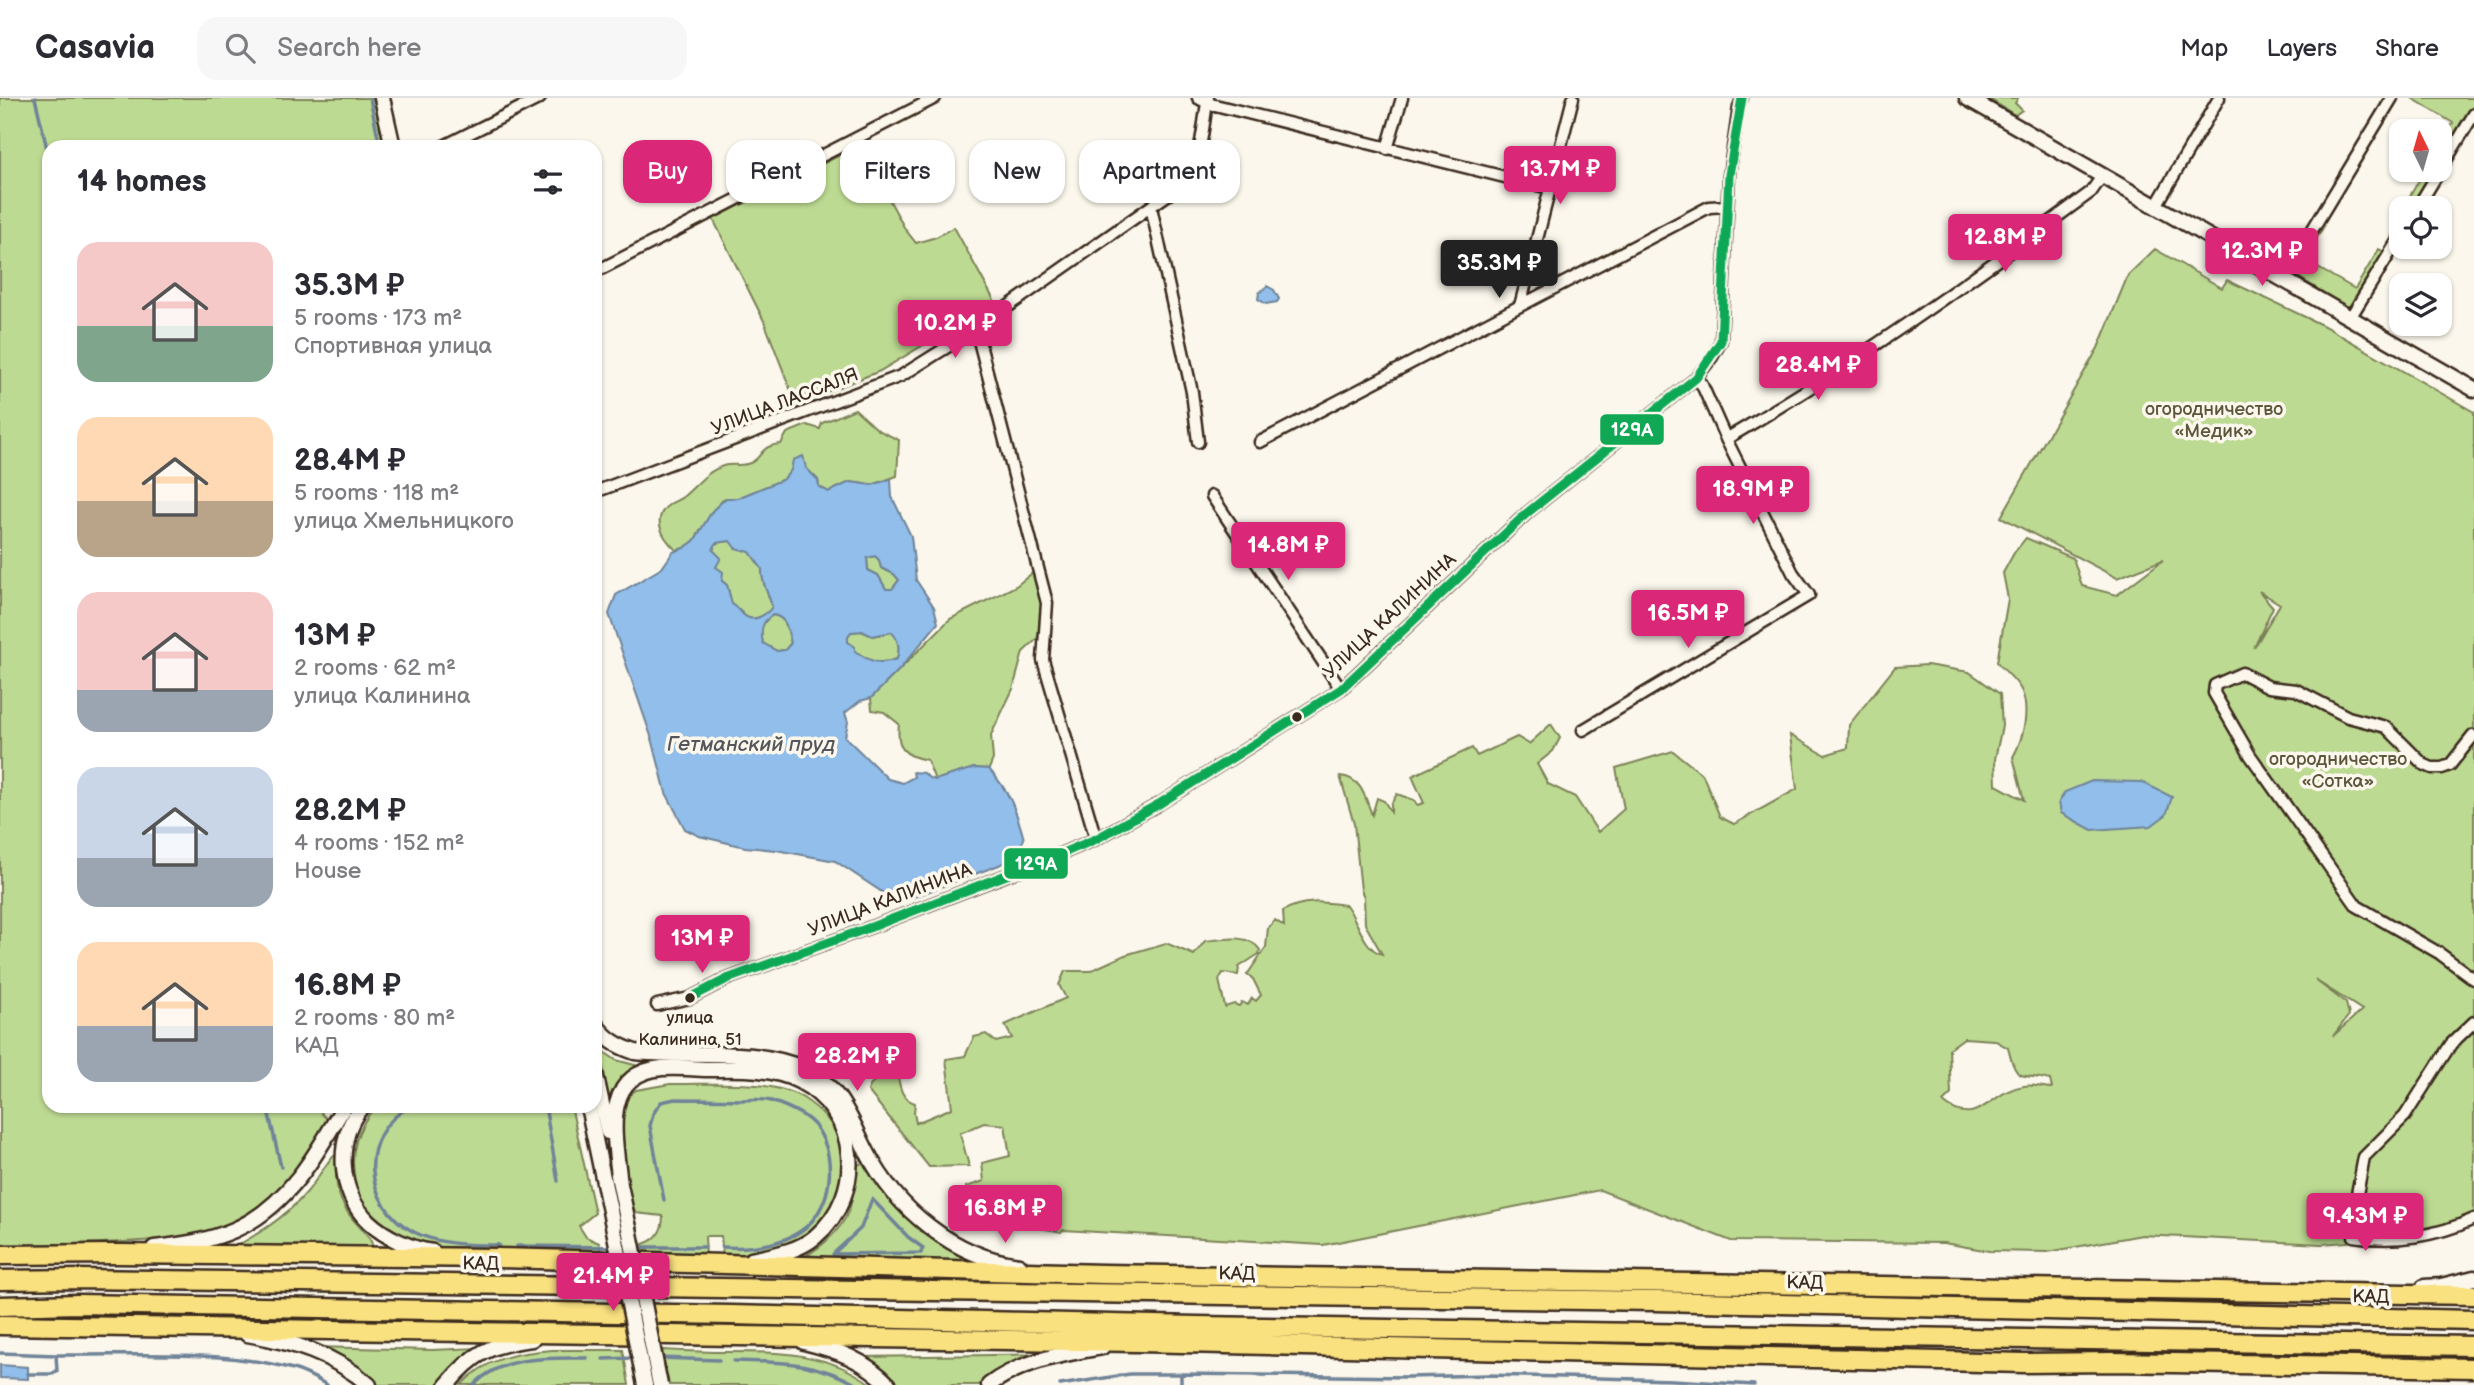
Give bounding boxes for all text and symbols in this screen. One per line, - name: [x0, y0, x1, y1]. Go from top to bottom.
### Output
- search box: [197, 17, 687, 80]
- text: Casavia: [35, 28, 155, 68]
- icon: search: [221, 29, 259, 67]
- text: Search here: [277, 33, 421, 64]
- text: Map: [2180, 34, 2228, 63]
- text: Layers: [2266, 34, 2337, 63]
- text: Share: [2375, 34, 2439, 63]
- north arrow: [2389, 119, 2452, 182]
- map controls: [2389, 119, 2452, 336]
- chip: Buy: [623, 140, 712, 203]
- chip: Rent: [726, 140, 826, 203]
- chip: Filters: [840, 140, 955, 203]
- chip: New: [969, 140, 1065, 203]
- chip: Apartment: [1079, 140, 1240, 203]
- pin: 13.7M ₽: [1495, 146, 1625, 206]
- text: 13.7M ₽: [1520, 155, 1600, 183]
- icon: filters: [529, 163, 567, 201]
- text: 14 homes: [77, 164, 206, 200]
- button: locate: [2389, 196, 2452, 259]
- pin: 12.8M ₽: [1940, 214, 2070, 274]
- text: 12.8M ₽: [1964, 223, 2046, 251]
- pin: 12.3M ₽: [2197, 228, 2327, 288]
- text: 12.3M ₽: [2221, 237, 2303, 265]
- pin: 35.3M ₽: [1434, 240, 1564, 300]
- text: 35.3M ₽: [1457, 249, 1541, 277]
- text: 35.3M ₽: [294, 268, 404, 304]
- icon: home: [133, 270, 217, 354]
- button: layers: [2389, 273, 2452, 336]
- pin: 10.2M ₽: [890, 300, 1020, 360]
- text: 5 rooms · 173 m²: [294, 304, 462, 332]
- text: 10.2M ₽: [914, 309, 996, 337]
- text: Спортивная улица: [294, 332, 492, 360]
- pin: 28.4M ₽: [1753, 342, 1883, 402]
- text: 28.4M ₽: [1775, 351, 1861, 379]
- street label: УЛИЦА ЛАССАЛЯ: [708, 363, 862, 441]
- park label: огородничество «Медик»: [2145, 398, 2283, 443]
- line badge: 129А: [1599, 413, 1665, 446]
- text: 129А: [1611, 419, 1653, 442]
- text: 28.4M ₽: [294, 443, 406, 479]
- icon: home: [133, 445, 217, 529]
- pin: 18.9M ₽: [1688, 466, 1818, 526]
- text: 18.9M ₽: [1712, 475, 1794, 503]
- text: 5 rooms · 118 m²: [294, 479, 459, 507]
- text: улица Хмельницкого: [294, 507, 514, 535]
- pin: 14.8M ₽: [1223, 522, 1353, 582]
- text: 14.8M ₽: [1247, 531, 1329, 559]
- street label: УЛИЦА КАЛИНИНА: [1319, 548, 1462, 684]
- pin: 16.5M ₽: [1623, 590, 1753, 650]
- text: 16.5M ₽: [1647, 599, 1729, 627]
- text: 13M ₽: [294, 618, 376, 654]
- icon: home: [133, 620, 217, 704]
- text: 2 rooms · 62 m²: [294, 654, 456, 682]
- text: улица Калинина: [294, 682, 471, 710]
- unlabelled marker: [1290, 710, 1304, 724]
- water label: Гетманский пруд: [667, 732, 835, 757]
- park label: огородничество «Сотка»: [2269, 748, 2407, 793]
- text: 28.2M ₽: [294, 793, 406, 829]
- icon: home: [133, 795, 217, 879]
- text: 4 rooms · 152 m²: [294, 829, 464, 857]
- line badge: 129А: [1003, 847, 1069, 880]
- text: 129А: [1015, 853, 1057, 876]
- text: House: [294, 857, 361, 885]
- street label: УЛИЦА КАЛИНИНА: [805, 858, 976, 942]
- pin: 13M ₽: [653, 916, 751, 975]
- text: 13M ₽: [671, 924, 733, 952]
- text: 16.8M ₽: [294, 968, 401, 1004]
- icon: home: [133, 970, 217, 1054]
- marker: улица Калинина, 51: [683, 991, 697, 1005]
- text: 2 rooms · 80 m²: [294, 1004, 455, 1032]
- place label: улица Калинина, 51: [639, 1008, 741, 1050]
- text: КАД: [294, 1032, 339, 1060]
- pin: 28.2M ₽: [792, 1034, 922, 1093]
- text: 28.2M ₽: [814, 1042, 900, 1070]
- pin: 16.8M ₽: [940, 1186, 1070, 1245]
- text: 16.8M ₽: [964, 1194, 1046, 1222]
- pin: 9.43M ₽: [2300, 1194, 2430, 1253]
- text: 9.43M ₽: [2323, 1202, 2407, 1230]
- street label: КАД: [462, 1252, 500, 1276]
- pin: 21.4M ₽: [548, 1254, 678, 1313]
- text: 21.4M ₽: [572, 1262, 654, 1290]
- street label: КАД: [1218, 1262, 1256, 1286]
- street label: КАД: [1786, 1271, 1824, 1295]
- street label: КАД: [2352, 1285, 2390, 1309]

